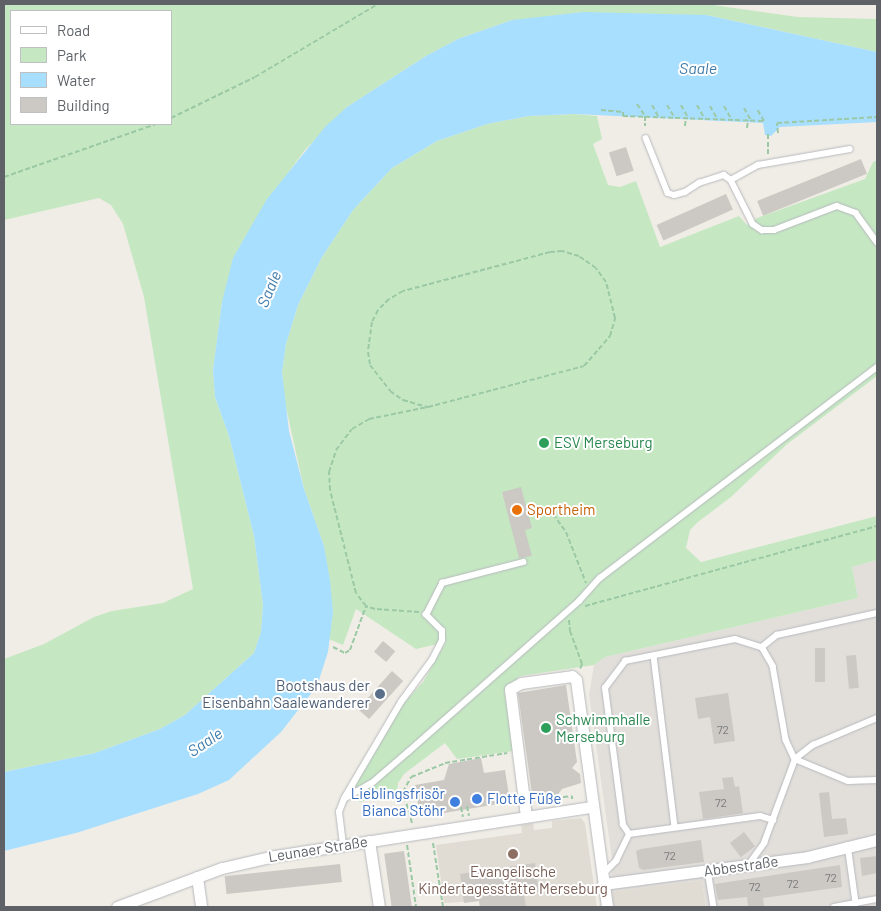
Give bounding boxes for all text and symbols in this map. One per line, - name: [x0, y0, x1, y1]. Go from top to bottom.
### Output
- legend: [10, 10, 172, 125]
- text: Road: [57, 21, 90, 39]
- text: Park: [57, 46, 86, 64]
- water label: Saale: [679, 58, 717, 78]
- text: Water: [57, 71, 96, 89]
- text: Building: [57, 96, 110, 114]
- water label: Saale: [253, 268, 285, 310]
- place label: ESV Merseburg: [554, 434, 652, 452]
- marker: ESV Merseburg: [538, 437, 550, 449]
- place label: Sportheim: [527, 501, 595, 519]
- marker: Sportheim: [511, 504, 523, 516]
- place label: Bootshaus der Eisenbahn Saalewanderer: [202, 676, 370, 711]
- marker: Bootshaus der Eisenbahn Saalewanderer: [374, 688, 386, 700]
- place label: Schwimmhalle Merseburg: [556, 710, 651, 745]
- marker: Schwimmhalle Merseburg: [540, 722, 552, 734]
- water label: Saale: [184, 723, 226, 761]
- house number: 72: [717, 723, 729, 737]
- place label: Lieblingsfrisör Bianca Stöhr: [351, 784, 445, 819]
- place label: Flotte Füße: [487, 790, 561, 808]
- marker: Flotte Füße: [471, 793, 483, 805]
- marker: Lieblingsfrisör Bianca Stöhr: [449, 796, 461, 808]
- house number: 72: [715, 796, 727, 810]
- street label: Leunaer Straße: [267, 832, 369, 866]
- marker: Evangelische Kindertagesstätte Merseburg: [507, 848, 519, 860]
- house number: 72: [664, 849, 676, 863]
- street label: Abbestraße: [702, 852, 780, 880]
- place label: Evangelische Kindertagesstätte Merseburg: [418, 862, 608, 897]
- house number: 72: [825, 871, 837, 885]
- house number: 72: [787, 877, 799, 891]
- house number: 72: [749, 880, 761, 894]

